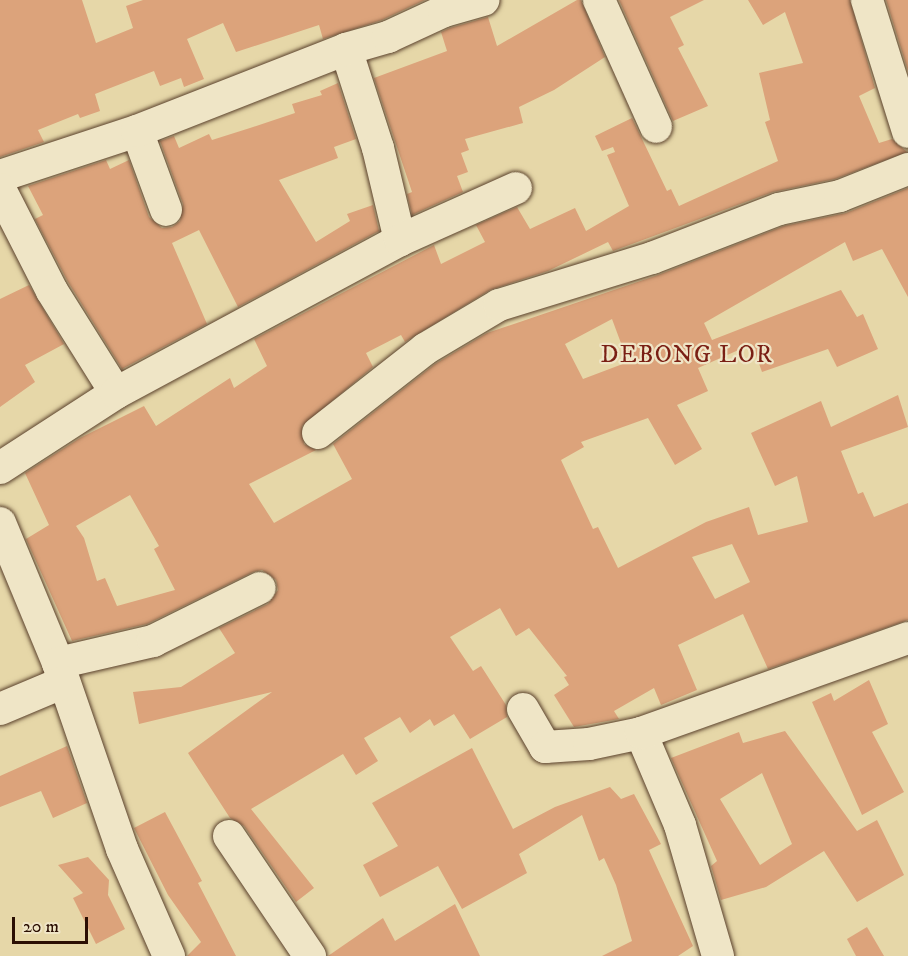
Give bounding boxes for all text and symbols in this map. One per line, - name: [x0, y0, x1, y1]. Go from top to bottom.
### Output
- district label: DEBONG LOR: [601, 342, 773, 370]
- scale bar: [15, 905, 92, 943]
- text: 20 m: [23, 916, 59, 938]

